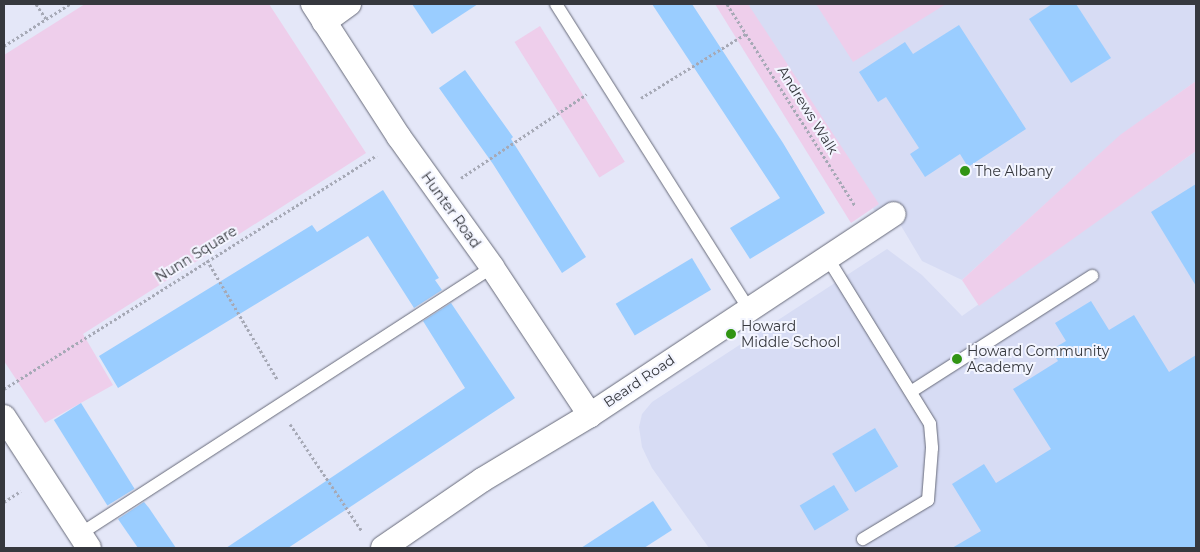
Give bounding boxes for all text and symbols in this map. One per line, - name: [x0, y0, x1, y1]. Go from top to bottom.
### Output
- street label: Andrews Walk: [774, 63, 842, 157]
- place label: The Albany: [975, 163, 1053, 179]
- marker: The Albany: [959, 165, 971, 177]
- street label: Hunter Road: [418, 169, 484, 251]
- street label: Nunn Square: [152, 222, 240, 286]
- place label: Howard Middle School: [741, 318, 840, 351]
- marker: Howard Middle School: [725, 328, 737, 340]
- place label: Howard Community Academy: [967, 343, 1109, 376]
- street label: Beard Road: [600, 351, 678, 411]
- marker: Howard Community Academy: [951, 353, 963, 365]

